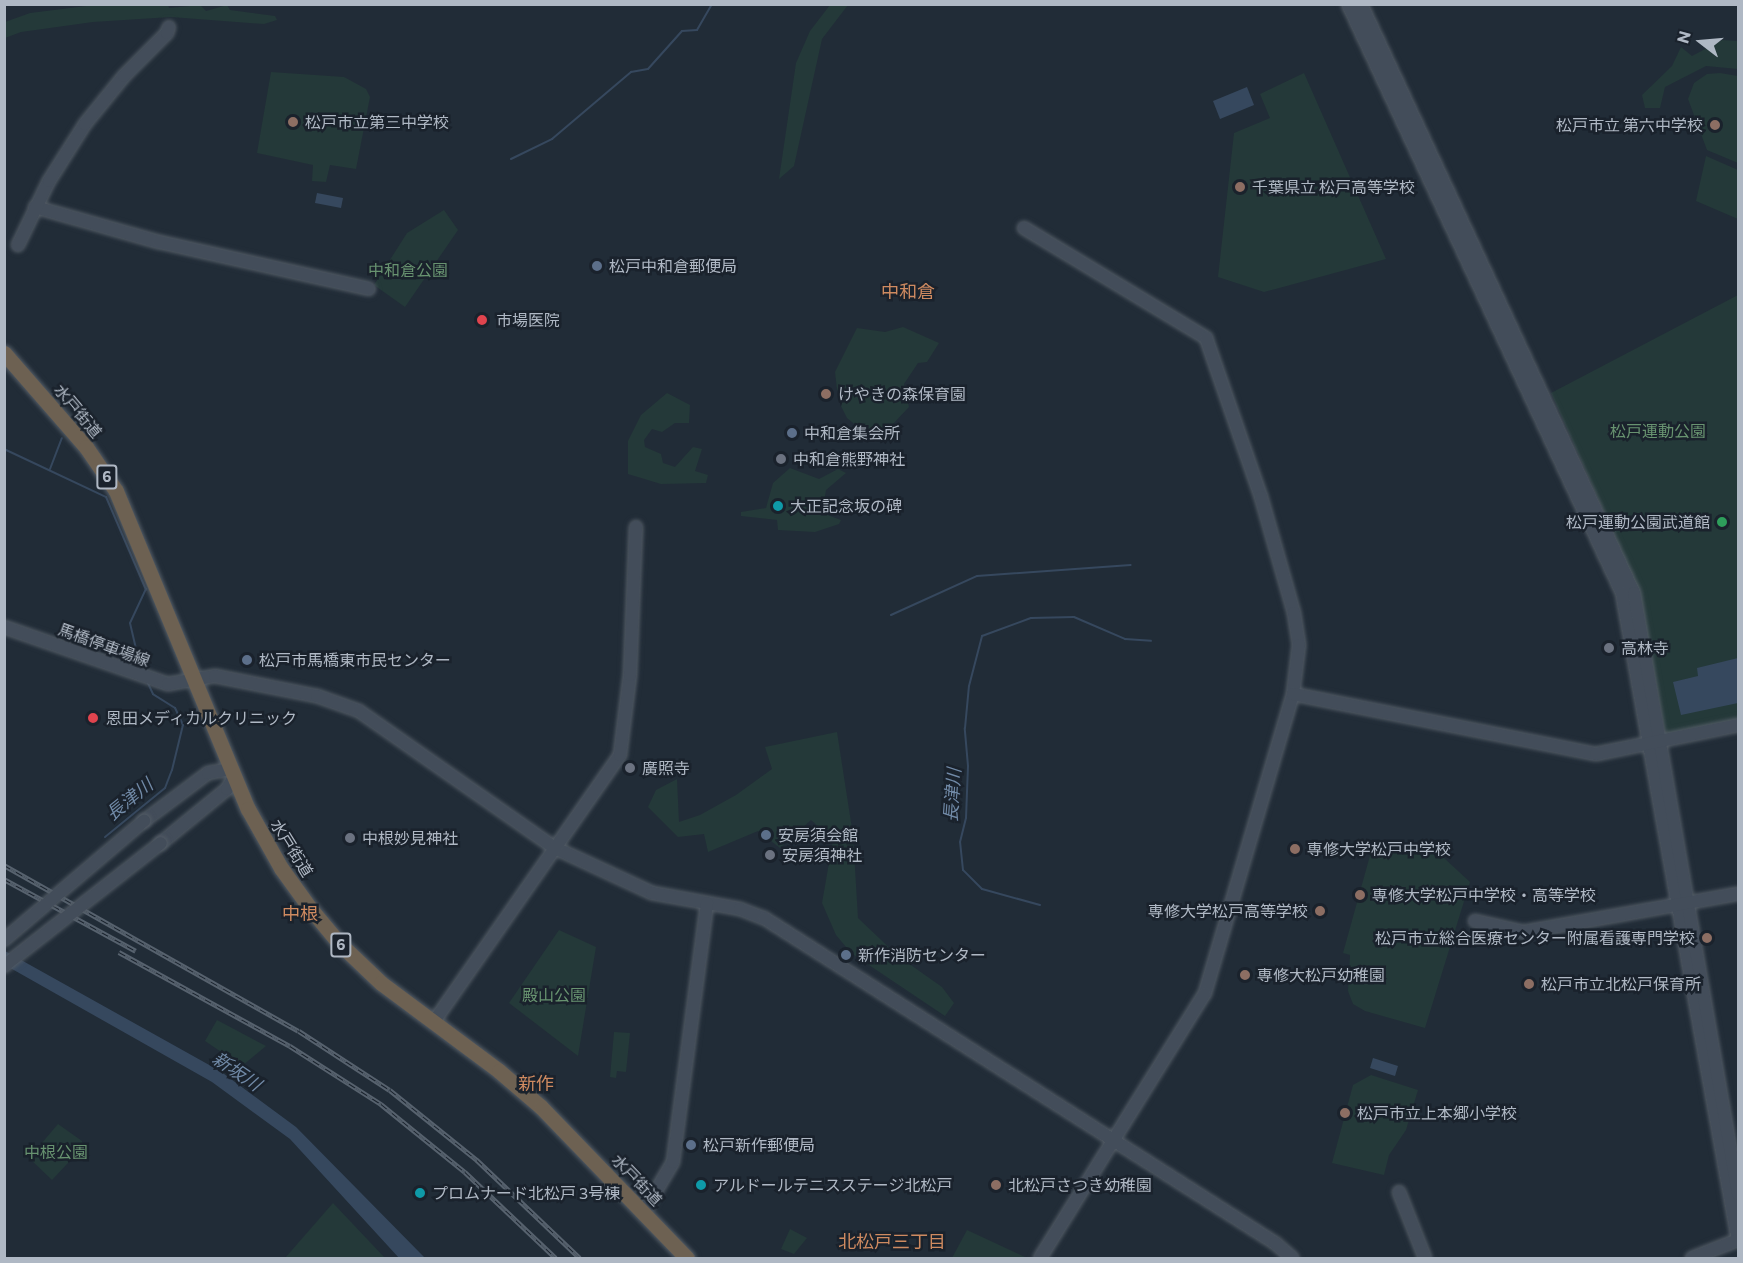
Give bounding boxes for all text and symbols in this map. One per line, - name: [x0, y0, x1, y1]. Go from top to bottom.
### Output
- north arrow: [1671, 12, 1731, 72]
- text: N: [1672, 29, 1694, 45]
- place label: 松戸市立第三中学校: [305, 112, 449, 132]
- marker: 松戸市立第三中学校: [286, 115, 300, 129]
- place label: 松戸市立 第六中学校: [1556, 115, 1703, 135]
- marker: 松戸市立 第六中学校: [1708, 118, 1722, 132]
- place label: 千葉県立 松戸高等学校: [1252, 177, 1415, 197]
- marker: 千葉県立 松戸高等学校: [1233, 180, 1247, 194]
- place label: 松戸中和倉郵便局: [609, 256, 737, 276]
- marker: 松戸中和倉郵便局: [590, 259, 604, 273]
- park label: 中和倉公園: [368, 260, 448, 280]
- district label: 中和倉: [881, 280, 935, 302]
- place label: 市場医院: [496, 310, 560, 330]
- marker: 市場医院: [473, 311, 491, 329]
- street label: 水戸街道: [50, 380, 106, 442]
- place label: けやきの森保育園: [838, 384, 966, 404]
- marker: けやきの森保育園: [819, 387, 833, 401]
- park label: 松戸運動公園: [1610, 421, 1706, 441]
- place label: 中和倉集会所: [804, 423, 900, 443]
- marker: 中和倉集会所: [785, 426, 799, 440]
- place label: 中和倉熊野神社: [793, 449, 905, 469]
- marker: 中和倉熊野神社: [774, 452, 788, 466]
- road number: 6: [95, 465, 119, 489]
- place label: 大正記念坂の碑: [790, 496, 902, 516]
- marker: 大正記念坂の碑: [771, 499, 785, 513]
- place label: 松戸運動公園武道館: [1566, 512, 1710, 532]
- marker: 松戸運動公園武道館: [1715, 515, 1729, 529]
- street label: 馬橋停車場線: [56, 620, 152, 670]
- place label: 高林寺: [1621, 638, 1669, 658]
- marker: 高林寺: [1602, 641, 1616, 655]
- place label: 松戸市馬橋東市民センター: [259, 650, 451, 670]
- marker: 松戸市馬橋東市民センター: [240, 653, 254, 667]
- place label: 恩田メディカルクリニック: [106, 708, 298, 728]
- marker: 恩田メディカルクリニック: [84, 709, 102, 727]
- place label: 廣照寺: [642, 758, 690, 778]
- marker: 廣照寺: [623, 761, 637, 775]
- water label: 長津川: [939, 767, 965, 823]
- water label: 長津川: [101, 774, 157, 824]
- street label: 水戸街道: [267, 816, 317, 880]
- place label: 安房須会館: [778, 825, 858, 845]
- place label: 中根妙見神社: [362, 828, 458, 848]
- marker: 安房須会館: [759, 828, 773, 842]
- marker: 中根妙見神社: [343, 831, 357, 845]
- place label: 専修大学松戸中学校: [1307, 839, 1451, 859]
- marker: 専修大学松戸中学校: [1288, 842, 1302, 856]
- place label: 安房須神社: [782, 845, 862, 865]
- marker: 安房須神社: [763, 848, 777, 862]
- place label: 専修大学松戸中学校・高等学校: [1372, 885, 1596, 905]
- marker: 専修大学松戸中学校・高等学校: [1353, 888, 1367, 902]
- place label: 専修大学松戸高等学校: [1148, 901, 1308, 921]
- district label: 中根: [282, 902, 318, 924]
- marker: 専修大学松戸高等学校: [1313, 904, 1327, 918]
- place label: 松戸市立総合医療センター附属看護専門学校: [1375, 928, 1695, 948]
- marker: 松戸市立総合医療センター附属看護専門学校: [1700, 931, 1714, 945]
- road number: 6: [329, 933, 353, 957]
- place label: 新作消防センター: [858, 945, 986, 965]
- marker: 新作消防センター: [839, 948, 853, 962]
- place label: 専修大松戸幼稚園: [1257, 965, 1385, 985]
- marker: 専修大松戸幼稚園: [1238, 968, 1252, 982]
- place label: 松戸市立北松戸保育所: [1541, 974, 1701, 994]
- marker: 松戸市立北松戸保育所: [1522, 977, 1536, 991]
- park label: 殿山公園: [522, 985, 586, 1005]
- water label: 新坂川: [209, 1047, 265, 1095]
- district label: 新作: [518, 1072, 554, 1094]
- place label: 松戸市立上本郷小学校: [1357, 1103, 1517, 1123]
- marker: 松戸市立上本郷小学校: [1338, 1106, 1352, 1120]
- place label: 松戸新作郵便局: [703, 1135, 815, 1155]
- marker: 松戸新作郵便局: [684, 1138, 698, 1152]
- park label: 中根公園: [24, 1142, 88, 1162]
- street label: 水戸街道: [608, 1150, 666, 1210]
- place label: アルドールテニスステージ北松戸: [713, 1175, 953, 1195]
- place label: 北松戸さつき幼稚園: [1008, 1175, 1152, 1195]
- marker: アルドールテニスステージ北松戸: [694, 1178, 708, 1192]
- marker: 北松戸さつき幼稚園: [989, 1178, 1003, 1192]
- place label: プロムナード北松戸 3号棟: [432, 1183, 620, 1203]
- marker: プロムナード北松戸 3号棟: [413, 1186, 427, 1200]
- district label: 北松戸三丁目: [838, 1230, 946, 1252]

